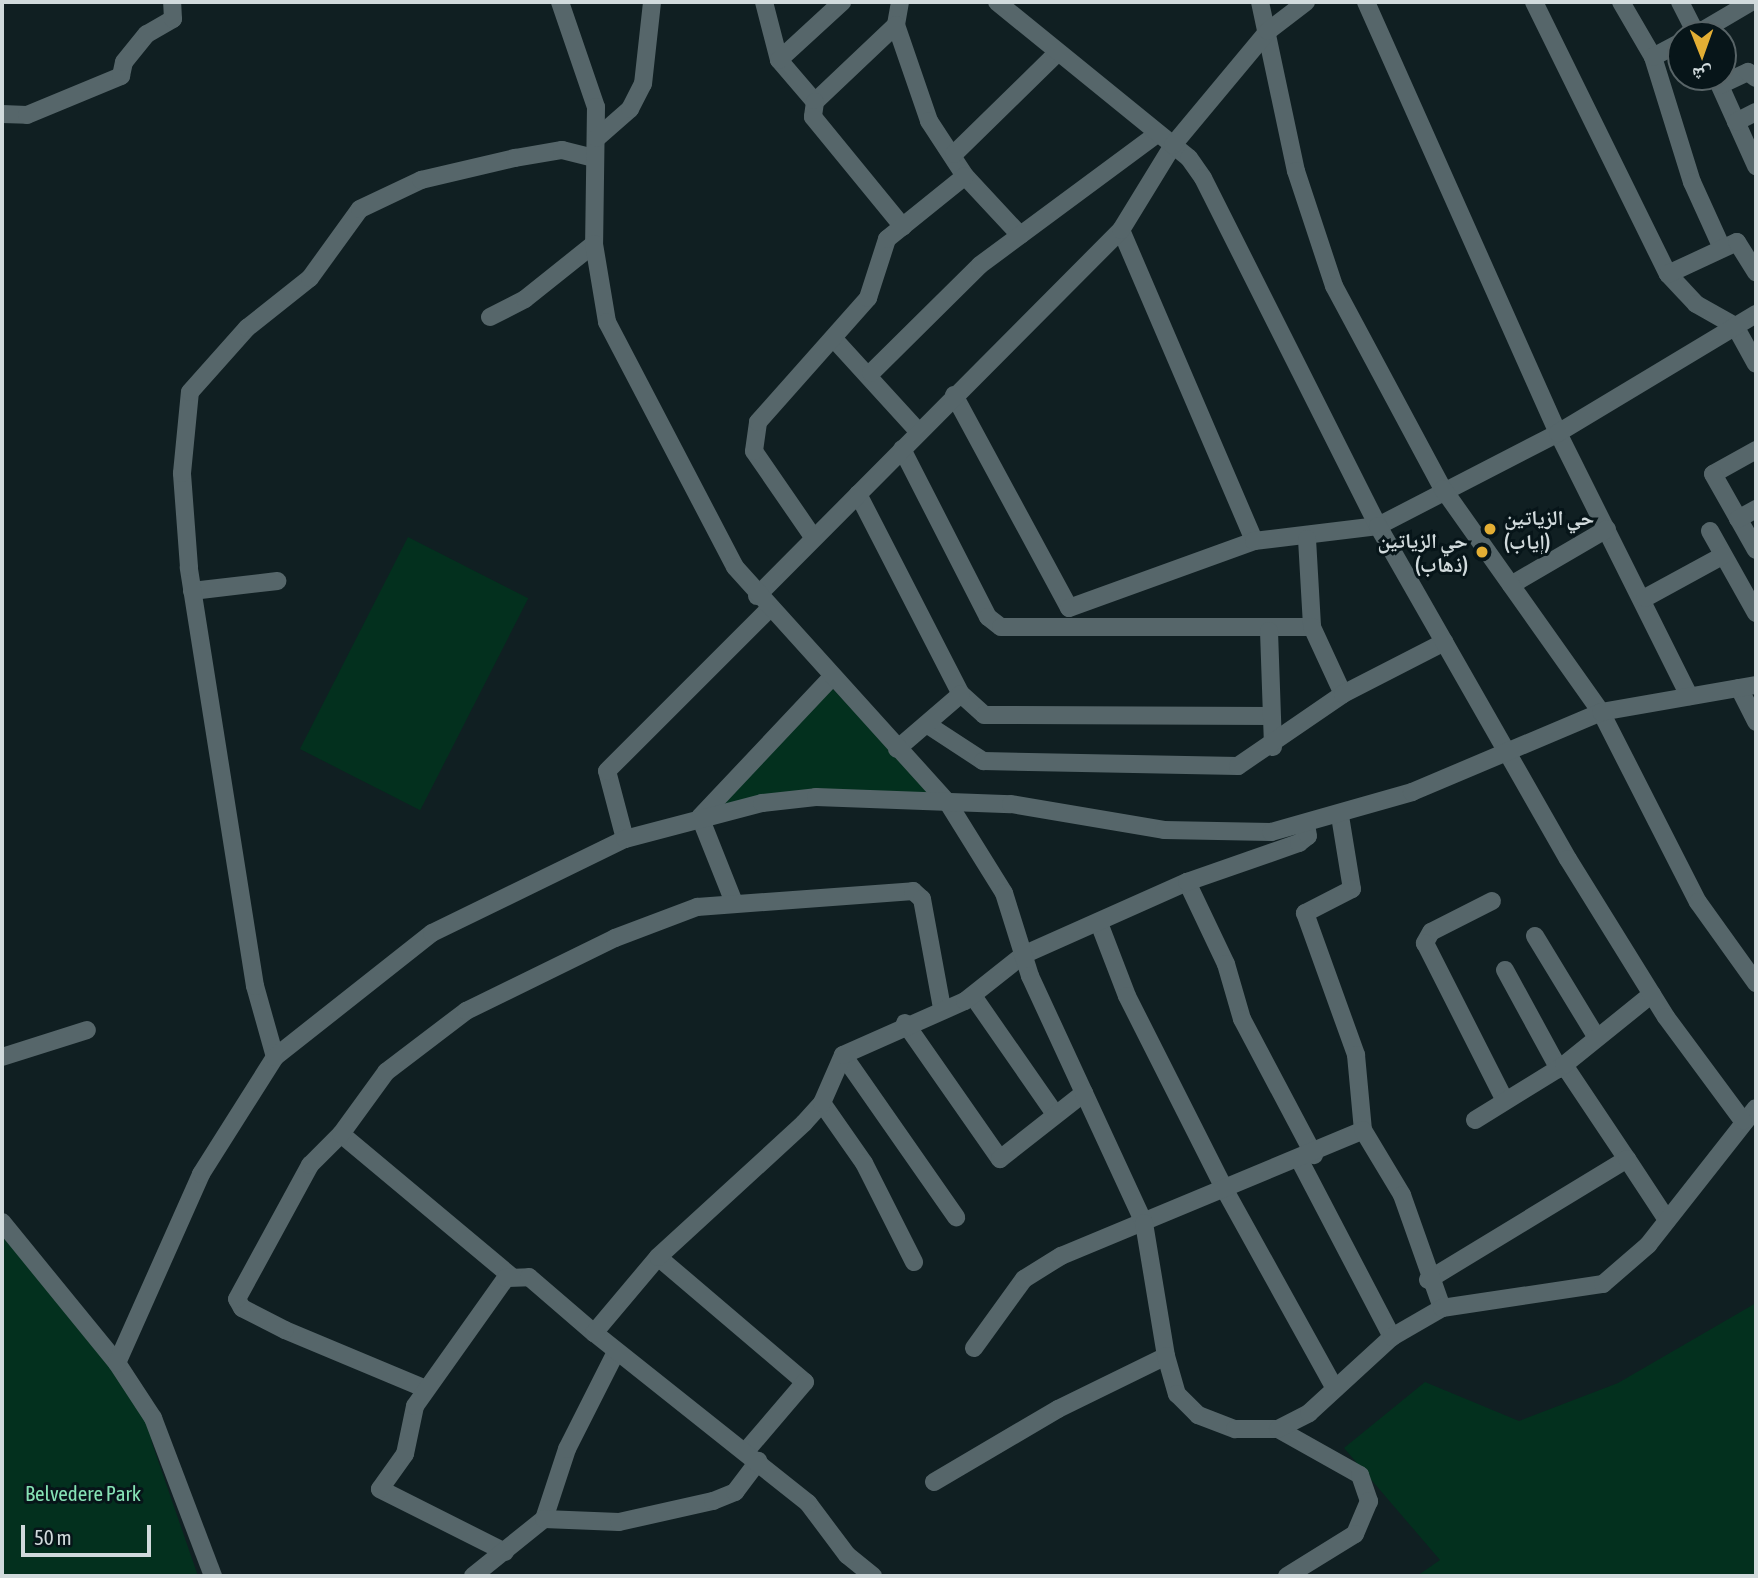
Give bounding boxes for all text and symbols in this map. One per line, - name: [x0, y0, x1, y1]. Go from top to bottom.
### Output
- north arrow: [1667, 21, 1737, 91]
- text: ش: [1692, 64, 1713, 86]
- place label: حي الزياتين (إياب): [1504, 504, 1594, 554]
- marker: حي الزياتين (إياب): [1482, 521, 1498, 537]
- place label: حي الزياتين (ذهاب): [1378, 527, 1468, 577]
- marker: حي الزياتين (ذهاب): [1474, 544, 1490, 560]
- park label: Belvedere Park: [25, 1480, 141, 1506]
- scale bar: [24, 1512, 154, 1556]
- text: 50 m: [34, 1525, 72, 1549]

